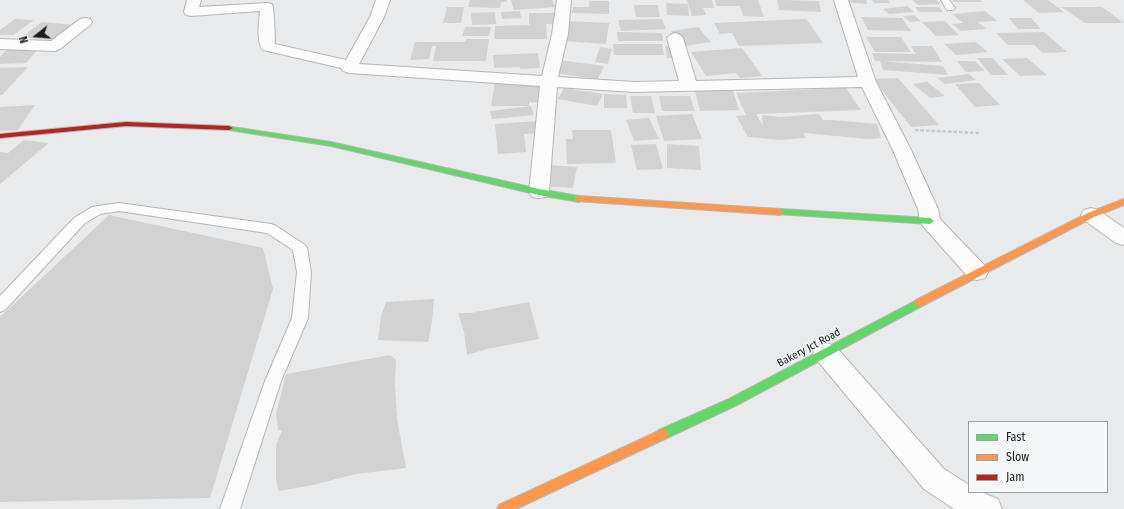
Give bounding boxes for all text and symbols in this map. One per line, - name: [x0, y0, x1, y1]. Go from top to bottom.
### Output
- north arrow: [16, 16, 56, 56]
- text: N: [17, 35, 31, 45]
- street label: Bakery Jct Road: [775, 326, 843, 370]
- legend: [968, 421, 1108, 493]
- text: Fast: [1006, 430, 1025, 444]
- text: Slow: [1006, 450, 1029, 464]
- text: Jam: [1006, 470, 1024, 484]

